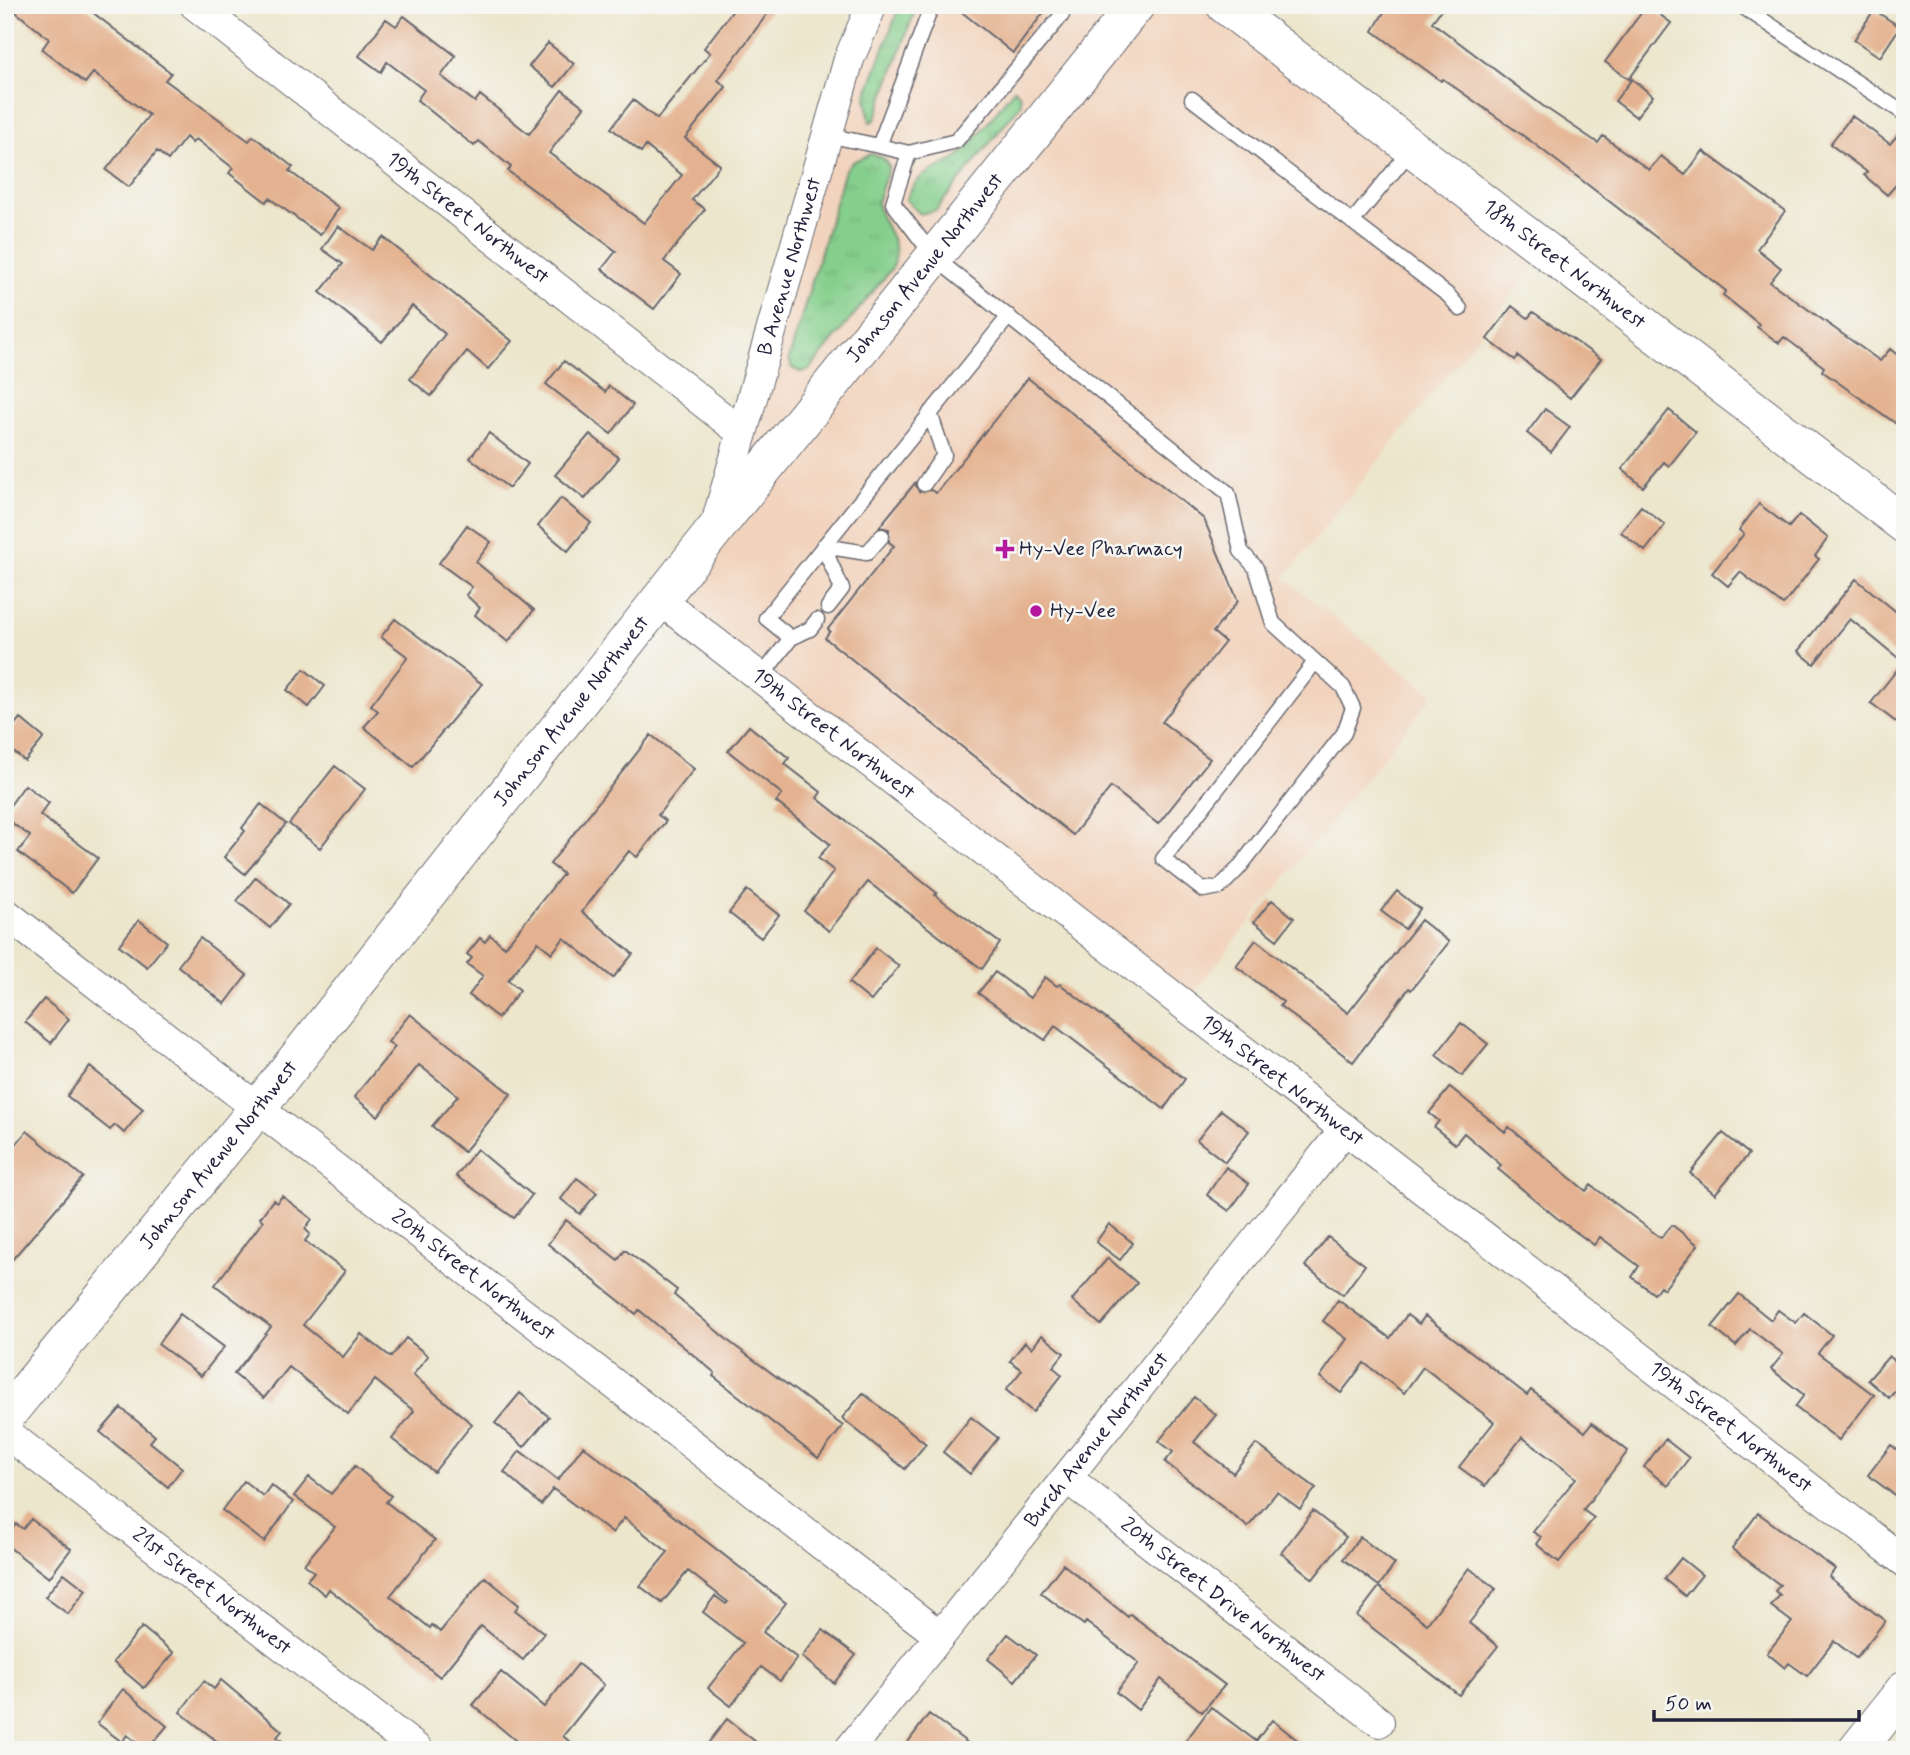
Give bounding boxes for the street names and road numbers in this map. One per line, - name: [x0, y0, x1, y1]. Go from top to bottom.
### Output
- street label: 19th Street Northwest: [380, 146, 555, 291]
- street label: Johnson Avenue Northwest: [840, 166, 1010, 369]
- street label: B Avenue Northwest: [751, 173, 829, 359]
- street label: 18th Street Northwest: [1477, 193, 1652, 336]
- street label: Johnson Avenue Northwest: [487, 609, 656, 813]
- street label: 19th Street Northwest: [746, 662, 921, 806]
- street label: 19th Street Northwest: [1194, 1008, 1370, 1153]
- street label: Johnson Avenue Northwest: [133, 1054, 305, 1256]
- street label: 20th Street Northwest: [385, 1203, 562, 1348]
- street label: Burch Avenue Northwest: [1018, 1346, 1176, 1534]
- street label: 19th Street Northwest: [1643, 1355, 1819, 1500]
- street label: 20th Street Drive Northwest: [1114, 1511, 1332, 1689]
- street label: 21st Street Northwest: [126, 1521, 298, 1662]

